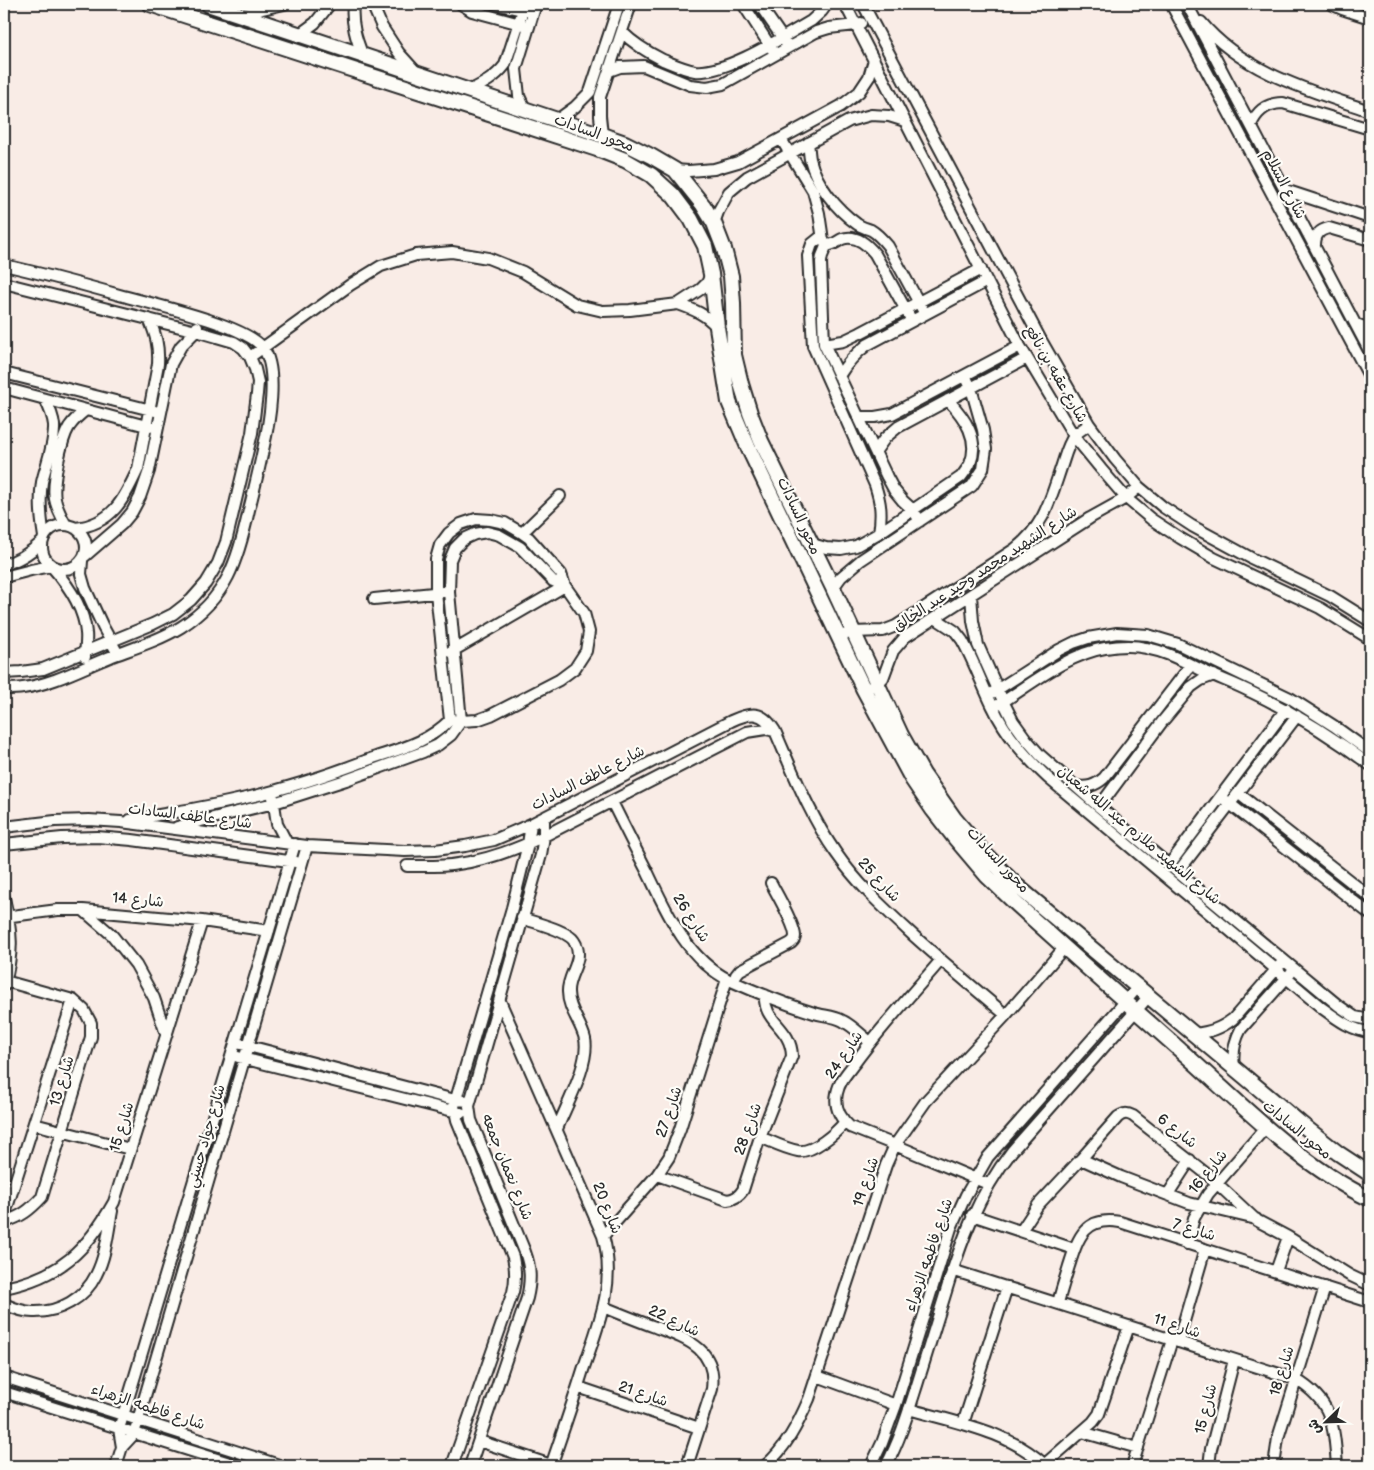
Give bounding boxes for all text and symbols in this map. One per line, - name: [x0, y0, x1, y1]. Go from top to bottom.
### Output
- street label: محور السادات: [552, 110, 636, 156]
- street label: شارع السلام: [1257, 146, 1310, 223]
- street label: شارع عقبه بن نافع: [1020, 322, 1092, 427]
- street label: محور السادات: [773, 474, 825, 558]
- street label: شارع الشهيد محمد وحيد عبد الخالق: [889, 502, 1081, 636]
- street label: شارع عاطف السادات: [528, 741, 648, 815]
- street label: شارع الشهيد ملازم عبد الله شعبان: [1053, 761, 1224, 910]
- street label: شارع عاطف السادات: [127, 799, 253, 833]
- street label: محور السادات: [963, 823, 1033, 897]
- street label: شارع 25: [854, 854, 904, 906]
- street label: شارع 14: [112, 888, 164, 912]
- street label: شارع 26: [668, 890, 714, 946]
- street label: شارع 24: [821, 1027, 867, 1083]
- street label: شارع 13: [45, 1054, 79, 1108]
- street label: شارع جواد حسني: [182, 1082, 233, 1191]
- street label: شارع 27: [651, 1084, 687, 1140]
- street label: محور السادات: [1259, 1096, 1335, 1164]
- street label: شارع 15: [105, 1100, 139, 1154]
- street label: شارع 28: [730, 1100, 766, 1158]
- street label: شارع 6: [1153, 1109, 1201, 1153]
- street label: شارع نعمان جمعه: [477, 1111, 537, 1223]
- street label: شارع 16: [1184, 1146, 1232, 1198]
- street label: شارع 19: [849, 1155, 883, 1209]
- street label: شارع 20: [588, 1179, 626, 1237]
- street label: شارع فاطمه الزهراء: [901, 1196, 957, 1314]
- street label: شارع 7: [1170, 1214, 1218, 1246]
- street label: شارع 22: [645, 1301, 703, 1341]
- street label: شارع 11: [1151, 1310, 1203, 1342]
- street label: شارع 18: [1265, 1344, 1299, 1398]
- street label: شارع 21: [616, 1377, 670, 1411]
- street label: شارع فاطمه الزهراء: [89, 1380, 207, 1434]
- street label: شارع 15: [1191, 1382, 1221, 1436]
- north arrow: [1302, 1398, 1352, 1448]
- text: ش: [1304, 1416, 1325, 1437]

